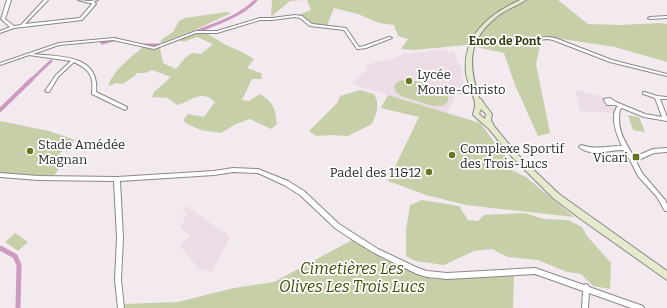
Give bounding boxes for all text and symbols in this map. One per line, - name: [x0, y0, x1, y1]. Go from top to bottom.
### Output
- district label: Enco de Pont: [469, 34, 542, 48]
- place label: Lycée Monte-Christo: [417, 67, 505, 97]
- marker: Lycée Monte-Christo: [404, 76, 414, 86]
- place label: Stade Amédée Magnan: [38, 137, 125, 167]
- place label: Complexe Sportif des Trois-Lucs: [460, 141, 565, 171]
- marker: Stade Amédée Magnan: [25, 146, 35, 156]
- marker: Complexe Sportif des Trois-Lucs: [447, 150, 457, 160]
- place label: Vicari: [593, 150, 628, 165]
- marker: Vicari: [631, 152, 641, 162]
- place label: Padel des 11&12: [330, 165, 421, 180]
- marker: Padel des 11&12: [424, 167, 434, 177]
- park label: Cimetières Les Olives Les Trois Lucs: [279, 259, 425, 296]

